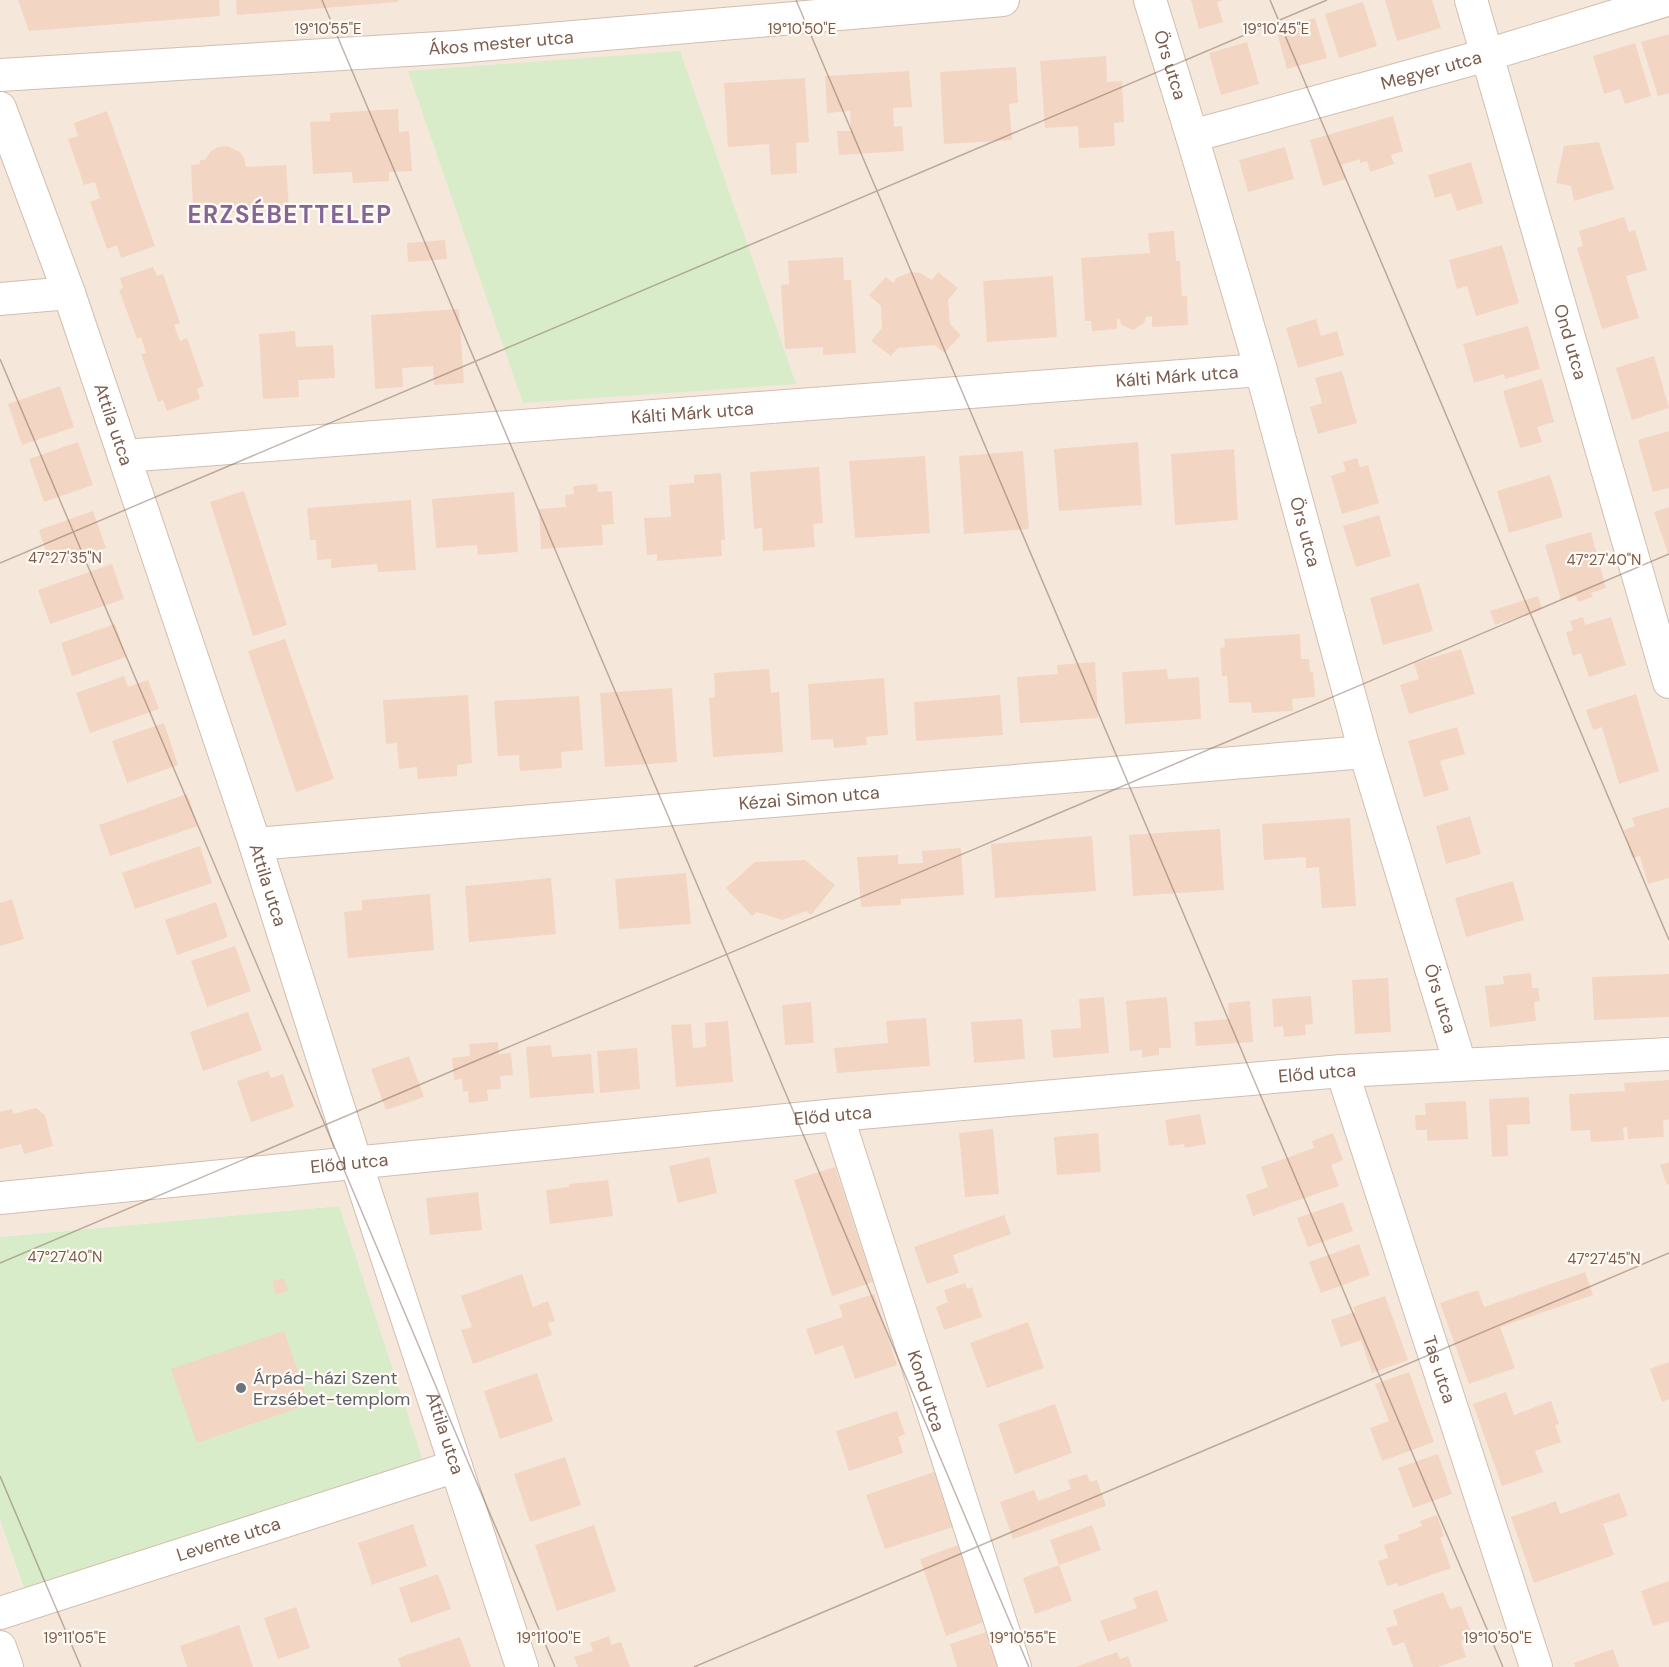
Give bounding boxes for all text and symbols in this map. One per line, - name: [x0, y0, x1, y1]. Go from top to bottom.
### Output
- text: 19°10'55"E: [294, 19, 362, 39]
- text: 19°10'50"E: [768, 19, 836, 39]
- text: 19°10'45"E: [1243, 19, 1309, 39]
- street label: Ákos mester utca: [428, 25, 575, 61]
- street label: Örs utca: [1148, 27, 1192, 103]
- street label: Megyer utca: [1378, 45, 1484, 96]
- district label: ERZSÉBETTELEP: [187, 198, 393, 230]
- street label: Ond utca: [1548, 301, 1593, 382]
- street label: Kálti Márk utca: [1115, 360, 1239, 393]
- street label: Attila utca: [88, 380, 138, 469]
- street label: Kálti Márk utca: [630, 396, 755, 430]
- street label: Örs utca: [1284, 494, 1326, 570]
- text: 47°27'35"N: [28, 548, 102, 568]
- text: 47°27'40"N: [1567, 550, 1641, 570]
- street label: Kézai Simon utca: [738, 780, 880, 816]
- street label: Attila utca: [244, 841, 292, 929]
- street label: Örs utca: [1418, 961, 1462, 1036]
- street label: Előd utca: [1277, 1058, 1357, 1089]
- street label: Előd utca: [793, 1100, 873, 1131]
- street label: Előd utca: [309, 1148, 389, 1179]
- text: 47°27'40"N: [28, 1247, 102, 1267]
- text: 47°27'45"N: [1567, 1249, 1641, 1269]
- street label: Tas utca: [1417, 1333, 1461, 1406]
- street label: Kond utca: [902, 1347, 950, 1435]
- place label: Árpád-házi Szent Erzsébet-templom: [253, 1366, 410, 1411]
- marker: Árpád-házi Szent Erzsébet-templom: [234, 1381, 248, 1395]
- street label: Attila utca: [420, 1389, 470, 1477]
- street label: Levente utca: [173, 1511, 283, 1567]
- text: 19°11'05"E: [44, 1628, 107, 1648]
- text: 19°11'00"E: [517, 1628, 581, 1648]
- text: 19°10'55"E: [989, 1628, 1057, 1648]
- text: 19°10'50"E: [1464, 1628, 1532, 1648]

